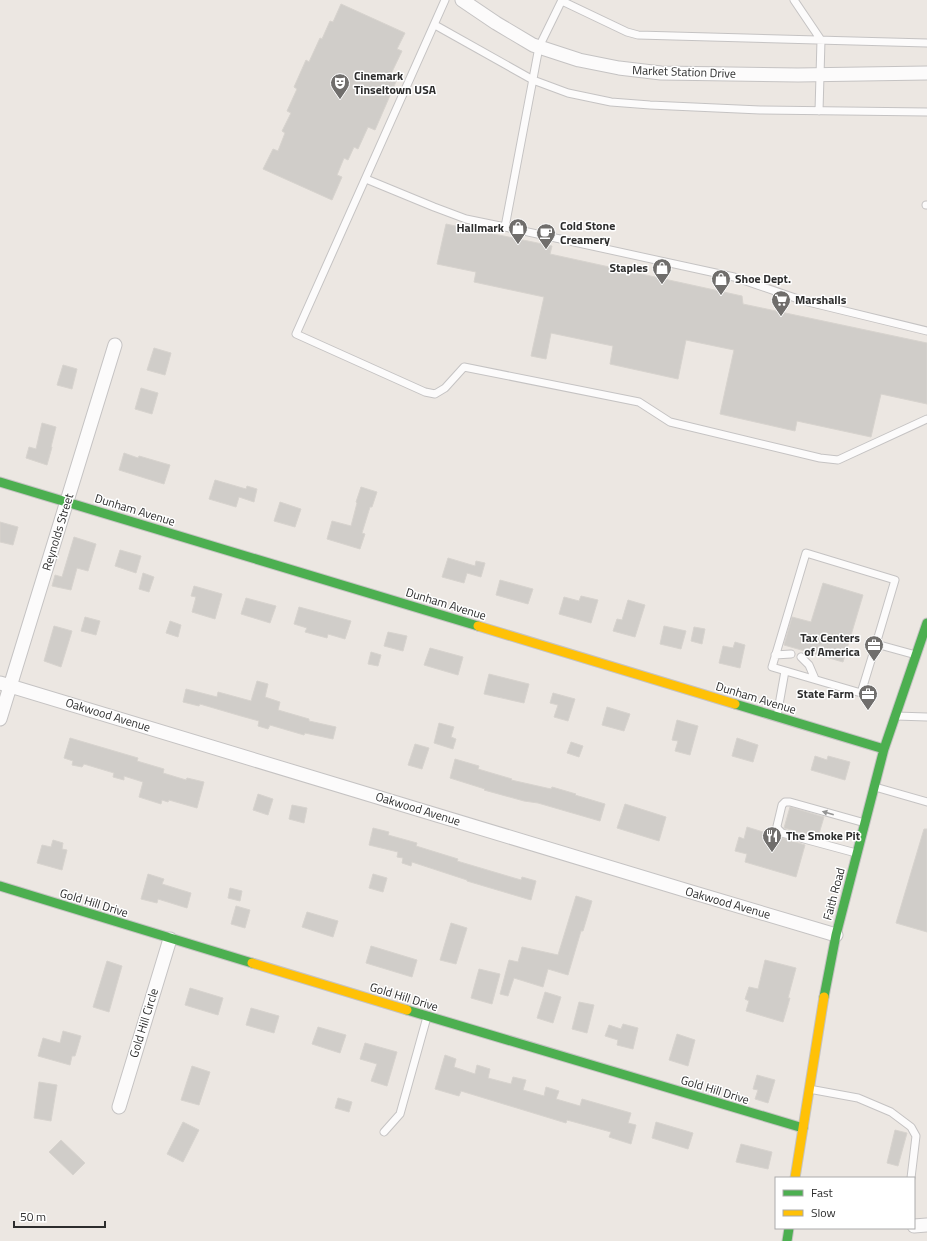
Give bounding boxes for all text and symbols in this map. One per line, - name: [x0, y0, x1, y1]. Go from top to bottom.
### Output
- street label: Market Station Drive: [632, 60, 736, 83]
- place label: Cinemark Tinseltown USA: [354, 66, 437, 99]
- theatre icon: Cinemark Tinseltown USA: [329, 72, 351, 100]
- place label: Cold Stone Creamery: [560, 216, 615, 249]
- shop icon: Hallmark: [507, 217, 529, 245]
- place label: Hallmark: [456, 218, 505, 237]
- cafe icon: Cold Stone Creamery: [535, 222, 557, 250]
- shop icon: Staples: [651, 257, 673, 285]
- place label: Staples: [609, 258, 648, 277]
- shop icon: Shoe Dept.: [710, 268, 732, 296]
- place label: Shoe Dept.: [735, 269, 791, 288]
- supermarket icon: Marshalls: [770, 289, 792, 317]
- place label: Marshalls: [795, 290, 847, 309]
- street label: Dunham Avenue: [93, 488, 178, 531]
- street label: Reynolds Street: [37, 490, 79, 573]
- street label: Dunham Avenue: [404, 582, 489, 625]
- place label: Tax Centers of America: [800, 628, 860, 661]
- office icon: Tax Centers of America: [863, 634, 885, 662]
- street label: Dunham Avenue: [714, 676, 799, 719]
- office icon: State Farm: [857, 683, 879, 711]
- place label: State Farm: [797, 684, 854, 703]
- street label: Oakwood Avenue: [63, 693, 153, 736]
- street label: Oakwood Avenue: [373, 787, 463, 830]
- one-way arrow: [821, 810, 833, 816]
- restaurant icon: The Smoke Pit: [761, 825, 783, 853]
- place label: The Smoke Pit: [786, 826, 861, 845]
- street label: Faith Road: [817, 865, 850, 922]
- street label: Oakwood Avenue: [683, 881, 773, 924]
- street label: Gold Hill Drive: [58, 883, 131, 922]
- street label: Gold Hill Drive: [368, 977, 441, 1016]
- street label: Gold Hill Circle: [124, 986, 163, 1060]
- street label: Gold Hill Drive: [679, 1070, 752, 1109]
- legend: [775, 1177, 915, 1229]
- text: Fast: [811, 1183, 834, 1202]
- scale bar: [14, 1203, 105, 1229]
- text: Slow: [811, 1203, 836, 1222]
- text: 50 m: [20, 1207, 46, 1226]

